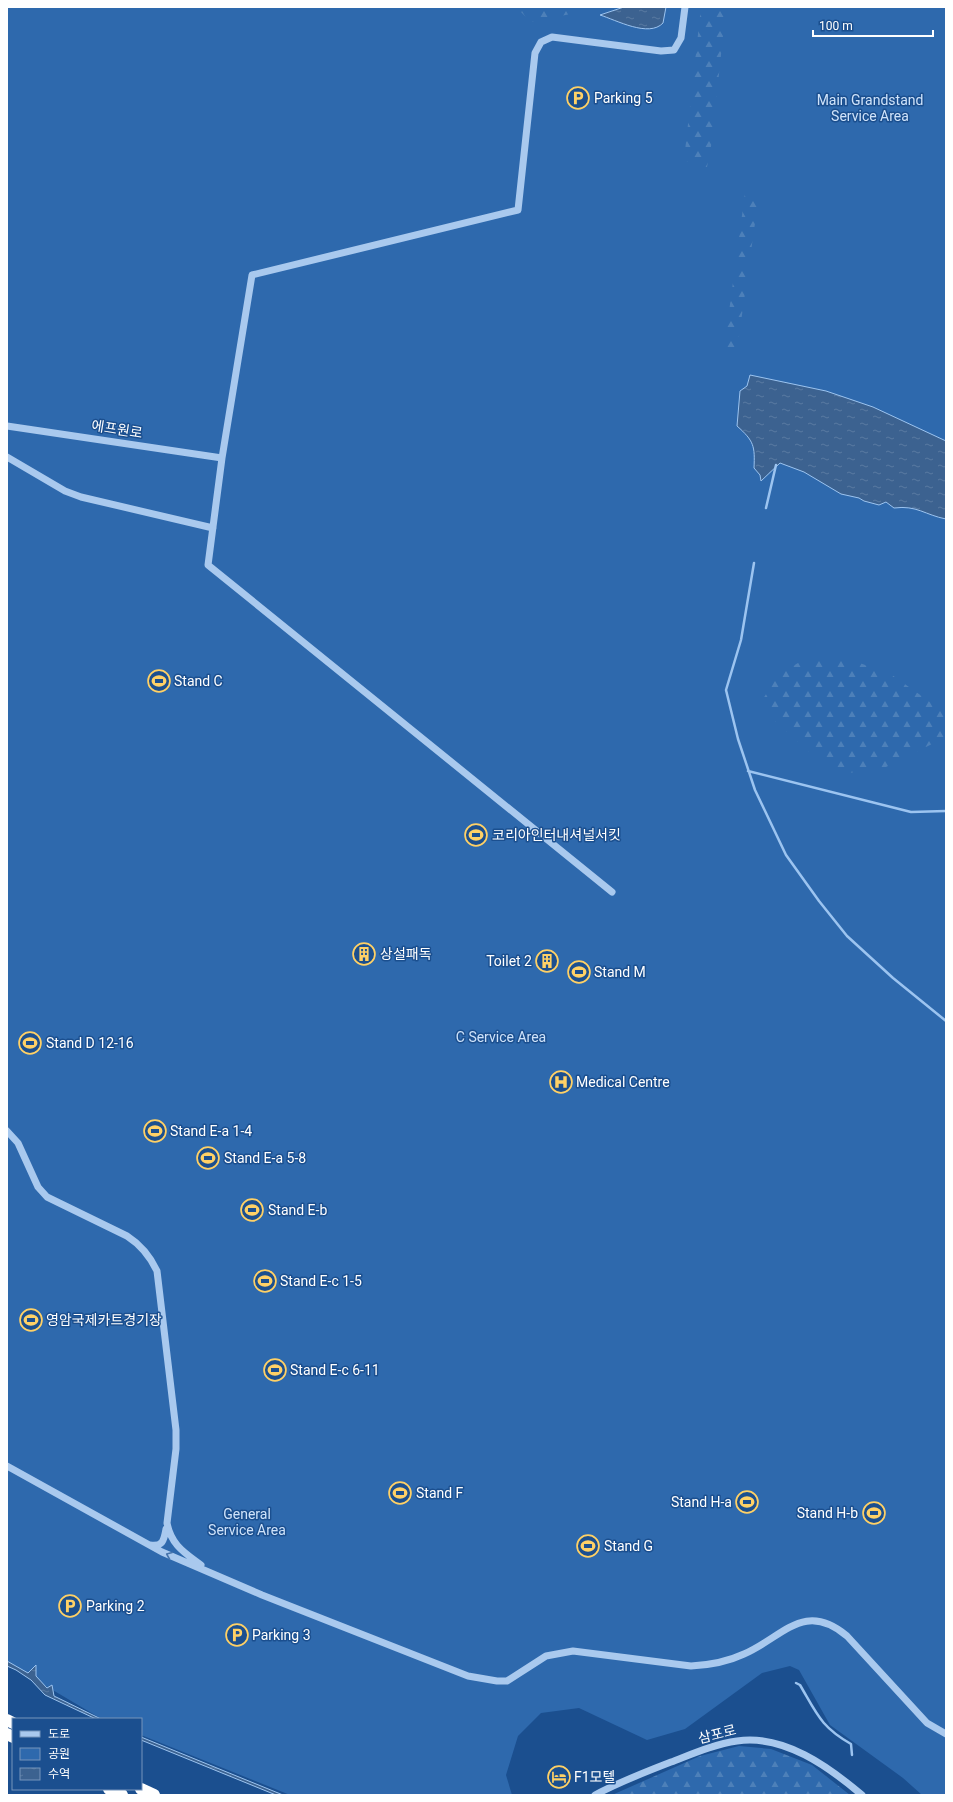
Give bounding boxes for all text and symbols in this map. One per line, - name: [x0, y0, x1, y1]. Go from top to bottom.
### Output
- scale bar: [813, 12, 933, 38]
- text: 100 m: [819, 19, 853, 33]
- parking icon: Parking 5: [565, 85, 591, 111]
- place label: Parking 5: [594, 90, 653, 106]
- park label: Main Grandstand Service Area: [817, 92, 923, 124]
- street label: 에프원로: [90, 417, 144, 441]
- sports icon: Stand C: [146, 668, 172, 694]
- place label: Stand C: [174, 673, 223, 689]
- sports icon: 코리아인터내셔널서킷: [463, 822, 489, 848]
- place label: 코리아인터내셔널서킷: [492, 827, 621, 843]
- building icon: 상설패독: [351, 941, 377, 967]
- place label: 상설패독: [380, 946, 432, 962]
- building icon: Toilet 2: [534, 948, 560, 974]
- place label: Toilet 2: [486, 953, 532, 969]
- sports icon: Stand M: [566, 959, 592, 985]
- place label: Stand M: [594, 964, 646, 980]
- park label: C Service Area: [456, 1029, 546, 1045]
- sports icon: Stand D 12-16: [17, 1030, 43, 1056]
- place label: Stand D 12-16: [46, 1035, 134, 1051]
- hospital icon: Medical Centre: [548, 1069, 574, 1095]
- place label: Medical Centre: [576, 1074, 670, 1090]
- sports icon: Stand E-a 1-4: [142, 1118, 168, 1144]
- place label: Stand E-a 1-4: [170, 1123, 252, 1139]
- sports icon: Stand E-a 5-8: [195, 1145, 221, 1171]
- place label: Stand E-a 5-8: [224, 1150, 306, 1166]
- sports icon: Stand E-b: [239, 1197, 265, 1223]
- place label: Stand E-b: [268, 1202, 327, 1218]
- sports icon: Stand E-c 1-5: [252, 1268, 278, 1294]
- place label: Stand E-c 1-5: [280, 1273, 362, 1289]
- sports icon: 영암국제카트경기장: [18, 1307, 44, 1333]
- place label: 영암국제카트경기장: [46, 1312, 162, 1328]
- sports icon: Stand E-c 6-11: [262, 1357, 288, 1383]
- place label: Stand E-c 6-11: [290, 1362, 380, 1378]
- sports icon: Stand F: [387, 1480, 413, 1506]
- place label: Stand F: [416, 1485, 464, 1501]
- sports icon: Stand H-a: [734, 1489, 760, 1515]
- place label: Stand H-a: [671, 1494, 732, 1510]
- sports icon: Stand H-b: [861, 1500, 887, 1526]
- place label: Stand H-b: [797, 1505, 858, 1521]
- park label: General Service Area: [208, 1506, 286, 1538]
- sports icon: Stand G: [575, 1533, 601, 1559]
- place label: Stand G: [604, 1538, 653, 1554]
- one-way arrow: [166, 1552, 174, 1560]
- parking icon: Parking 2: [57, 1593, 83, 1619]
- place label: Parking 2: [86, 1598, 145, 1614]
- parking icon: Parking 3: [224, 1622, 250, 1648]
- place label: Parking 3: [252, 1627, 311, 1643]
- legend: [12, 1718, 142, 1790]
- street label: 삼포로: [696, 1722, 738, 1746]
- text: 도로: [48, 1727, 70, 1741]
- text: 공원: [48, 1747, 70, 1761]
- hotel icon: F1모텔: [546, 1764, 572, 1790]
- text: 수역: [48, 1767, 70, 1781]
- place label: F1모텔: [574, 1769, 615, 1785]

